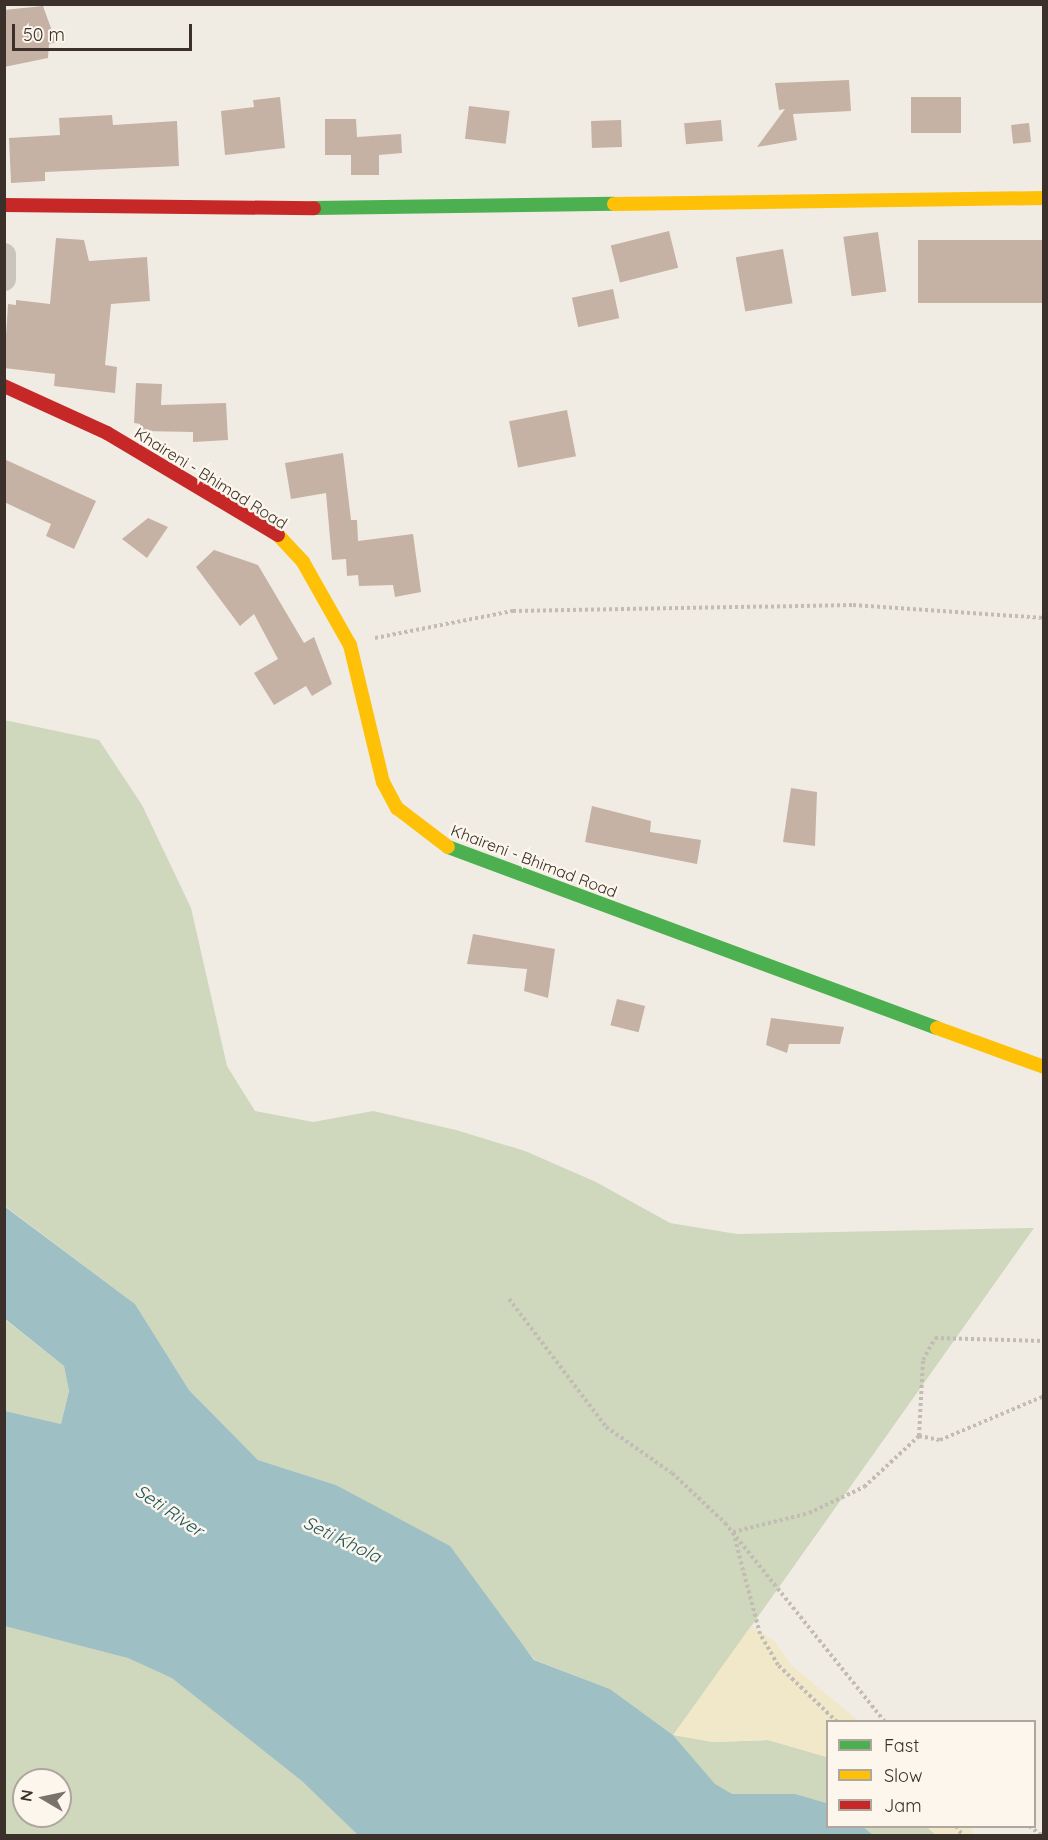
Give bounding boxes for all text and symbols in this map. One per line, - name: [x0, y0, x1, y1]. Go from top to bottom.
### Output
- scale bar: [15, 12, 195, 50]
- text: 50 m: [23, 23, 65, 46]
- street label: Khaireni - Bhimad Road: [131, 423, 291, 533]
- street label: Khaireni - Bhimad Road: [448, 820, 620, 902]
- water label: Seti River: [131, 1480, 207, 1542]
- water label: Seti Khola: [300, 1512, 384, 1568]
- legend: [826, 1720, 1036, 1828]
- text: Fast: [884, 1734, 919, 1757]
- text: Slow: [884, 1764, 922, 1787]
- north arrow: [12, 1768, 72, 1828]
- text: N: [15, 1788, 37, 1803]
- text: Jam: [884, 1794, 922, 1817]

